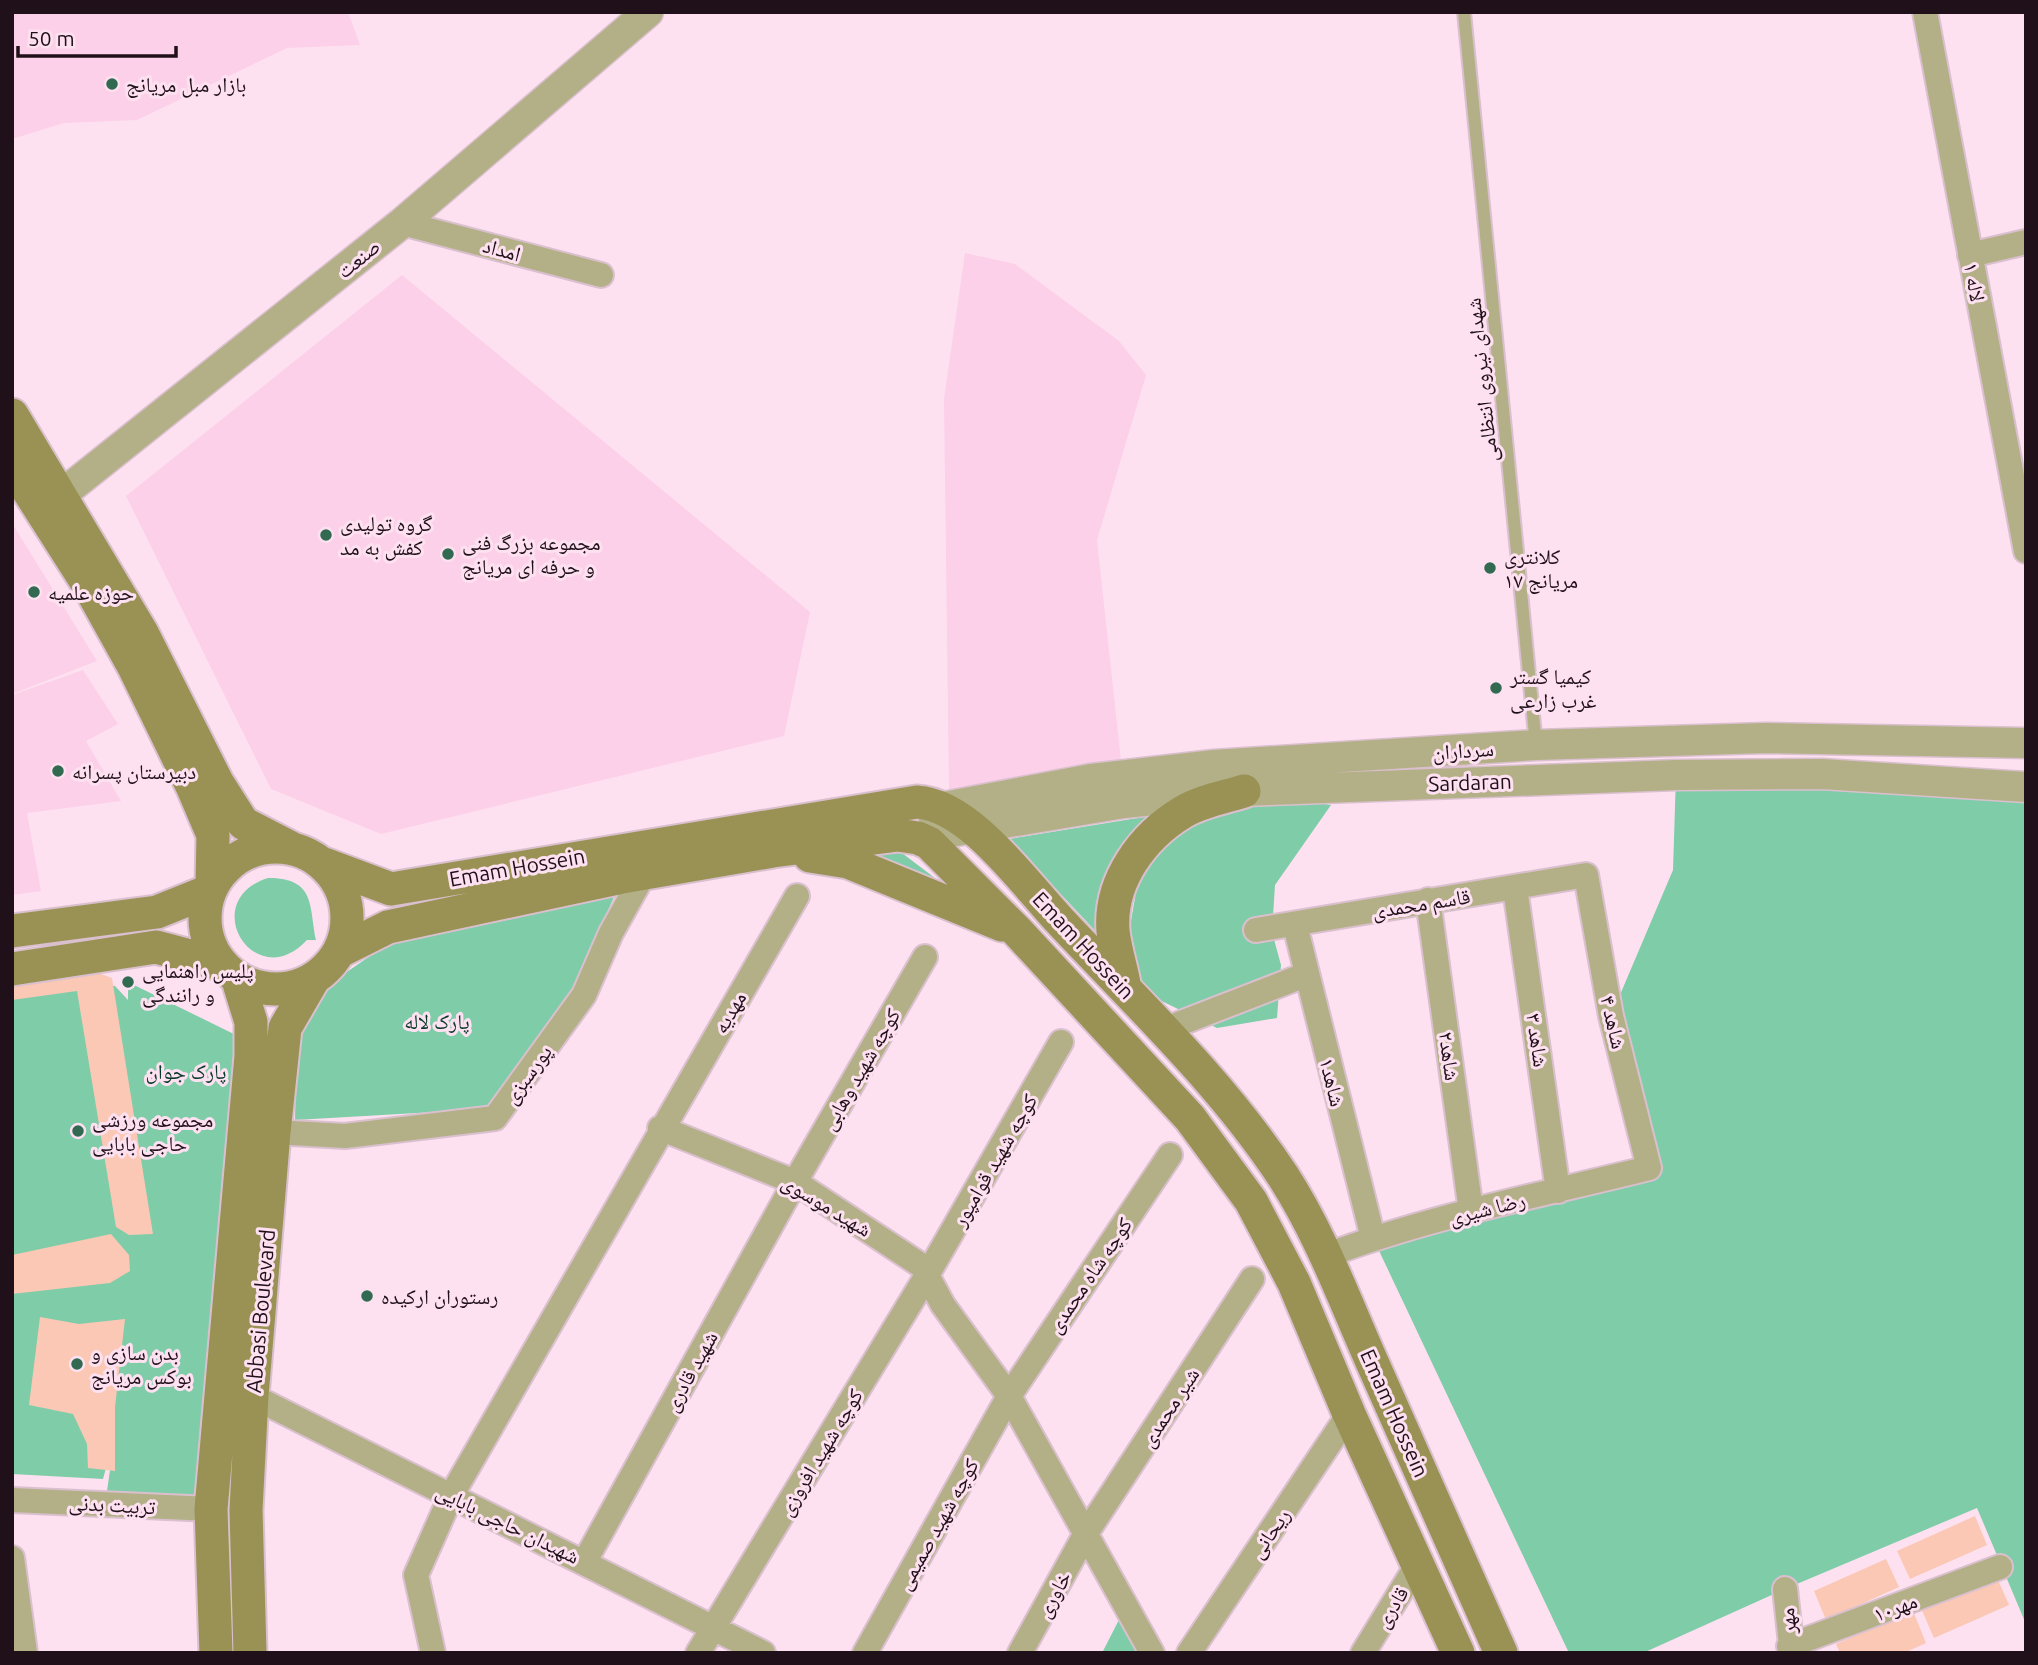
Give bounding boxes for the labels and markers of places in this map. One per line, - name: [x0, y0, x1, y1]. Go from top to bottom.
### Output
- place label: بازار مبل مریانج: [126, 72, 246, 98]
- marker: بازار مبل مریانج: [104, 76, 120, 92]
- place label: گروه تولیدی کفش به مد: [340, 511, 433, 561]
- marker: گروه تولیدی کفش به مد: [318, 527, 334, 543]
- place label: مجموعه بزرگ فنی و حرفه ای مریانج: [462, 530, 601, 580]
- place label: کلانتری ۱۷ مریانج: [1504, 544, 1578, 594]
- marker: مجموعه بزرگ فنی و حرفه ای مریانج: [440, 546, 456, 562]
- marker: کلانتری ۱۷ مریانج: [1482, 560, 1498, 576]
- place label: حوزه علمیه: [48, 580, 134, 604]
- marker: حوزه علمیه: [26, 584, 42, 600]
- place label: کیمیا گستر غرب زارعی: [1509, 664, 1597, 714]
- marker: کیمیا گستر غرب زارعی: [1488, 680, 1504, 696]
- place label: دبیرستان پسرانه: [72, 759, 196, 784]
- marker: دبیرستان پسرانه: [50, 763, 66, 779]
- place label: پلیس راهنمایی و رانندگی: [142, 958, 254, 1008]
- marker: پلیس راهنمایی و رانندگی: [120, 974, 136, 990]
- place label: مجموعه ورزشی حاجی بابایی: [92, 1107, 213, 1157]
- marker: مجموعه ورزشی حاجی بابایی: [70, 1123, 86, 1139]
- place label: رستوران ارکیده: [381, 1284, 498, 1309]
- marker: رستوران ارکیده: [359, 1288, 375, 1304]
- place label: بدن سازی و بوکس مریانج: [91, 1340, 192, 1390]
- marker: بدن سازی و بوکس مریانج: [69, 1356, 85, 1372]

